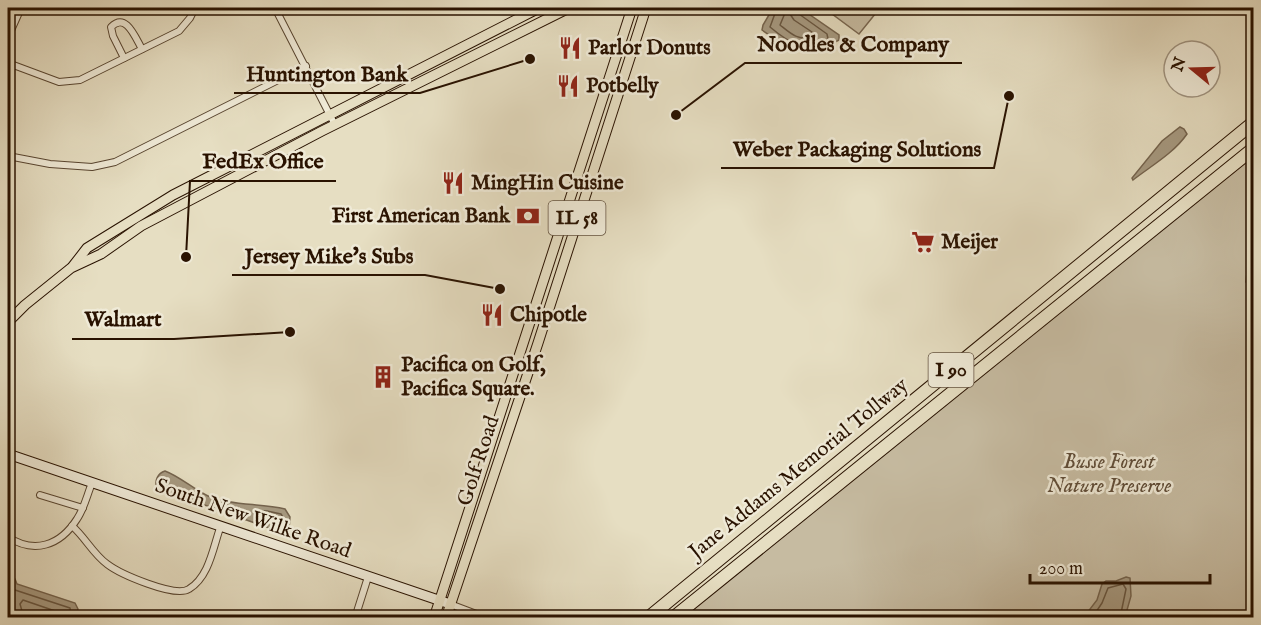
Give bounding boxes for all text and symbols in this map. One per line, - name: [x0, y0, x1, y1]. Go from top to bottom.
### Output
- callout: Noodles & Company: [745, 23, 962, 63]
- text: Noodles & Company: [756, 31, 950, 59]
- restaurant icon: Parlor Donuts: [557, 35, 583, 61]
- place label: Parlor Donuts: [588, 35, 711, 62]
- north arrow: [1162, 39, 1222, 99]
- callout: Huntington Bank: [234, 53, 420, 93]
- text: N: [1168, 55, 1191, 76]
- text: Huntington Bank: [246, 61, 409, 89]
- restaurant icon: Potbelly: [555, 73, 581, 99]
- place label: Potbelly: [586, 73, 659, 100]
- callout: Weber Packaging Solutions: [721, 128, 994, 168]
- text: Weber Packaging Solutions: [732, 136, 982, 164]
- callout: FedEx Office: [190, 141, 336, 181]
- text: FedEx Office: [202, 148, 324, 176]
- restaurant icon: MingHin Cuisine: [440, 170, 466, 196]
- place label: MingHin Cuisine: [471, 170, 624, 197]
- road number: IL 58: [548, 201, 606, 235]
- place label: First American Bank: [332, 203, 511, 230]
- bank icon: First American Bank: [515, 203, 541, 229]
- supermarket icon: Meijer: [910, 229, 936, 255]
- place label: Meijer: [941, 229, 998, 256]
- callout: Jersey Mike's Subs: [232, 235, 425, 275]
- text: Jersey Mike's Subs: [241, 243, 414, 271]
- callout: Walmart: [72, 299, 174, 339]
- restaurant icon: Chipotle: [479, 302, 505, 328]
- place label: Chipotle: [510, 302, 587, 329]
- text: Walmart: [83, 306, 162, 334]
- place label: Pacifica on Golf, Pacifica Square.: [401, 352, 546, 403]
- road number: I 90: [928, 353, 974, 387]
- building icon: Pacifica on Golf, Pacifica Square.: [370, 364, 396, 390]
- street label: Jane Addams Memorial Tollway: [682, 372, 915, 567]
- street label: Golf Road: [452, 412, 507, 510]
- park label: Busse Forest Nature Preserve: [1047, 449, 1171, 500]
- street label: South New Wilke Road: [151, 473, 355, 566]
- scale bar: [1030, 547, 1210, 585]
- text: 200 m: [1039, 558, 1083, 581]

